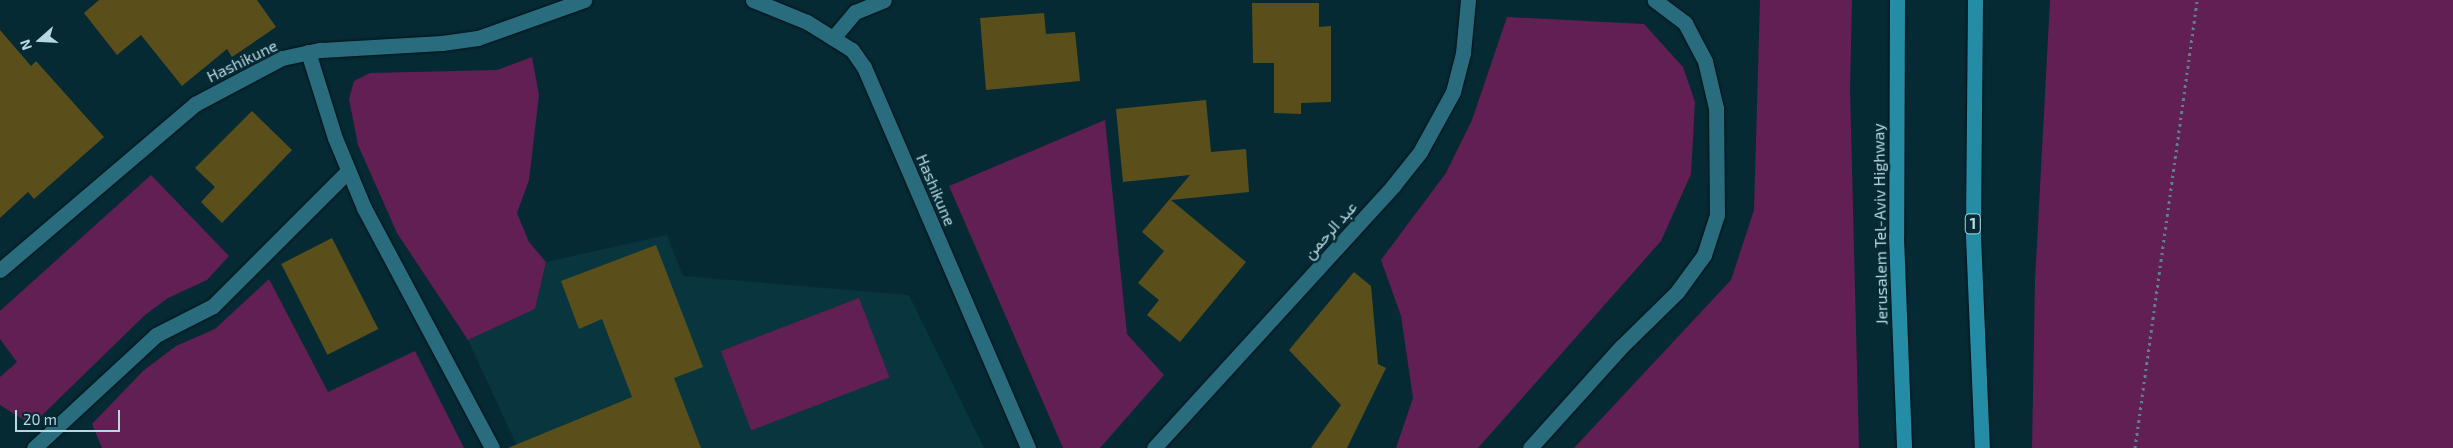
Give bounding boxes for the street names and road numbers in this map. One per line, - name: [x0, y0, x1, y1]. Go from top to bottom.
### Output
- street label: Hashikune: [204, 36, 280, 86]
- street label: Jerusalem Tel-Aviv Highway: [1869, 123, 1891, 325]
- street label: Hashikune: [912, 151, 960, 229]
- street label: عبد الرحمن: [1299, 197, 1361, 263]
- road number: 1: [1964, 212, 1982, 236]

